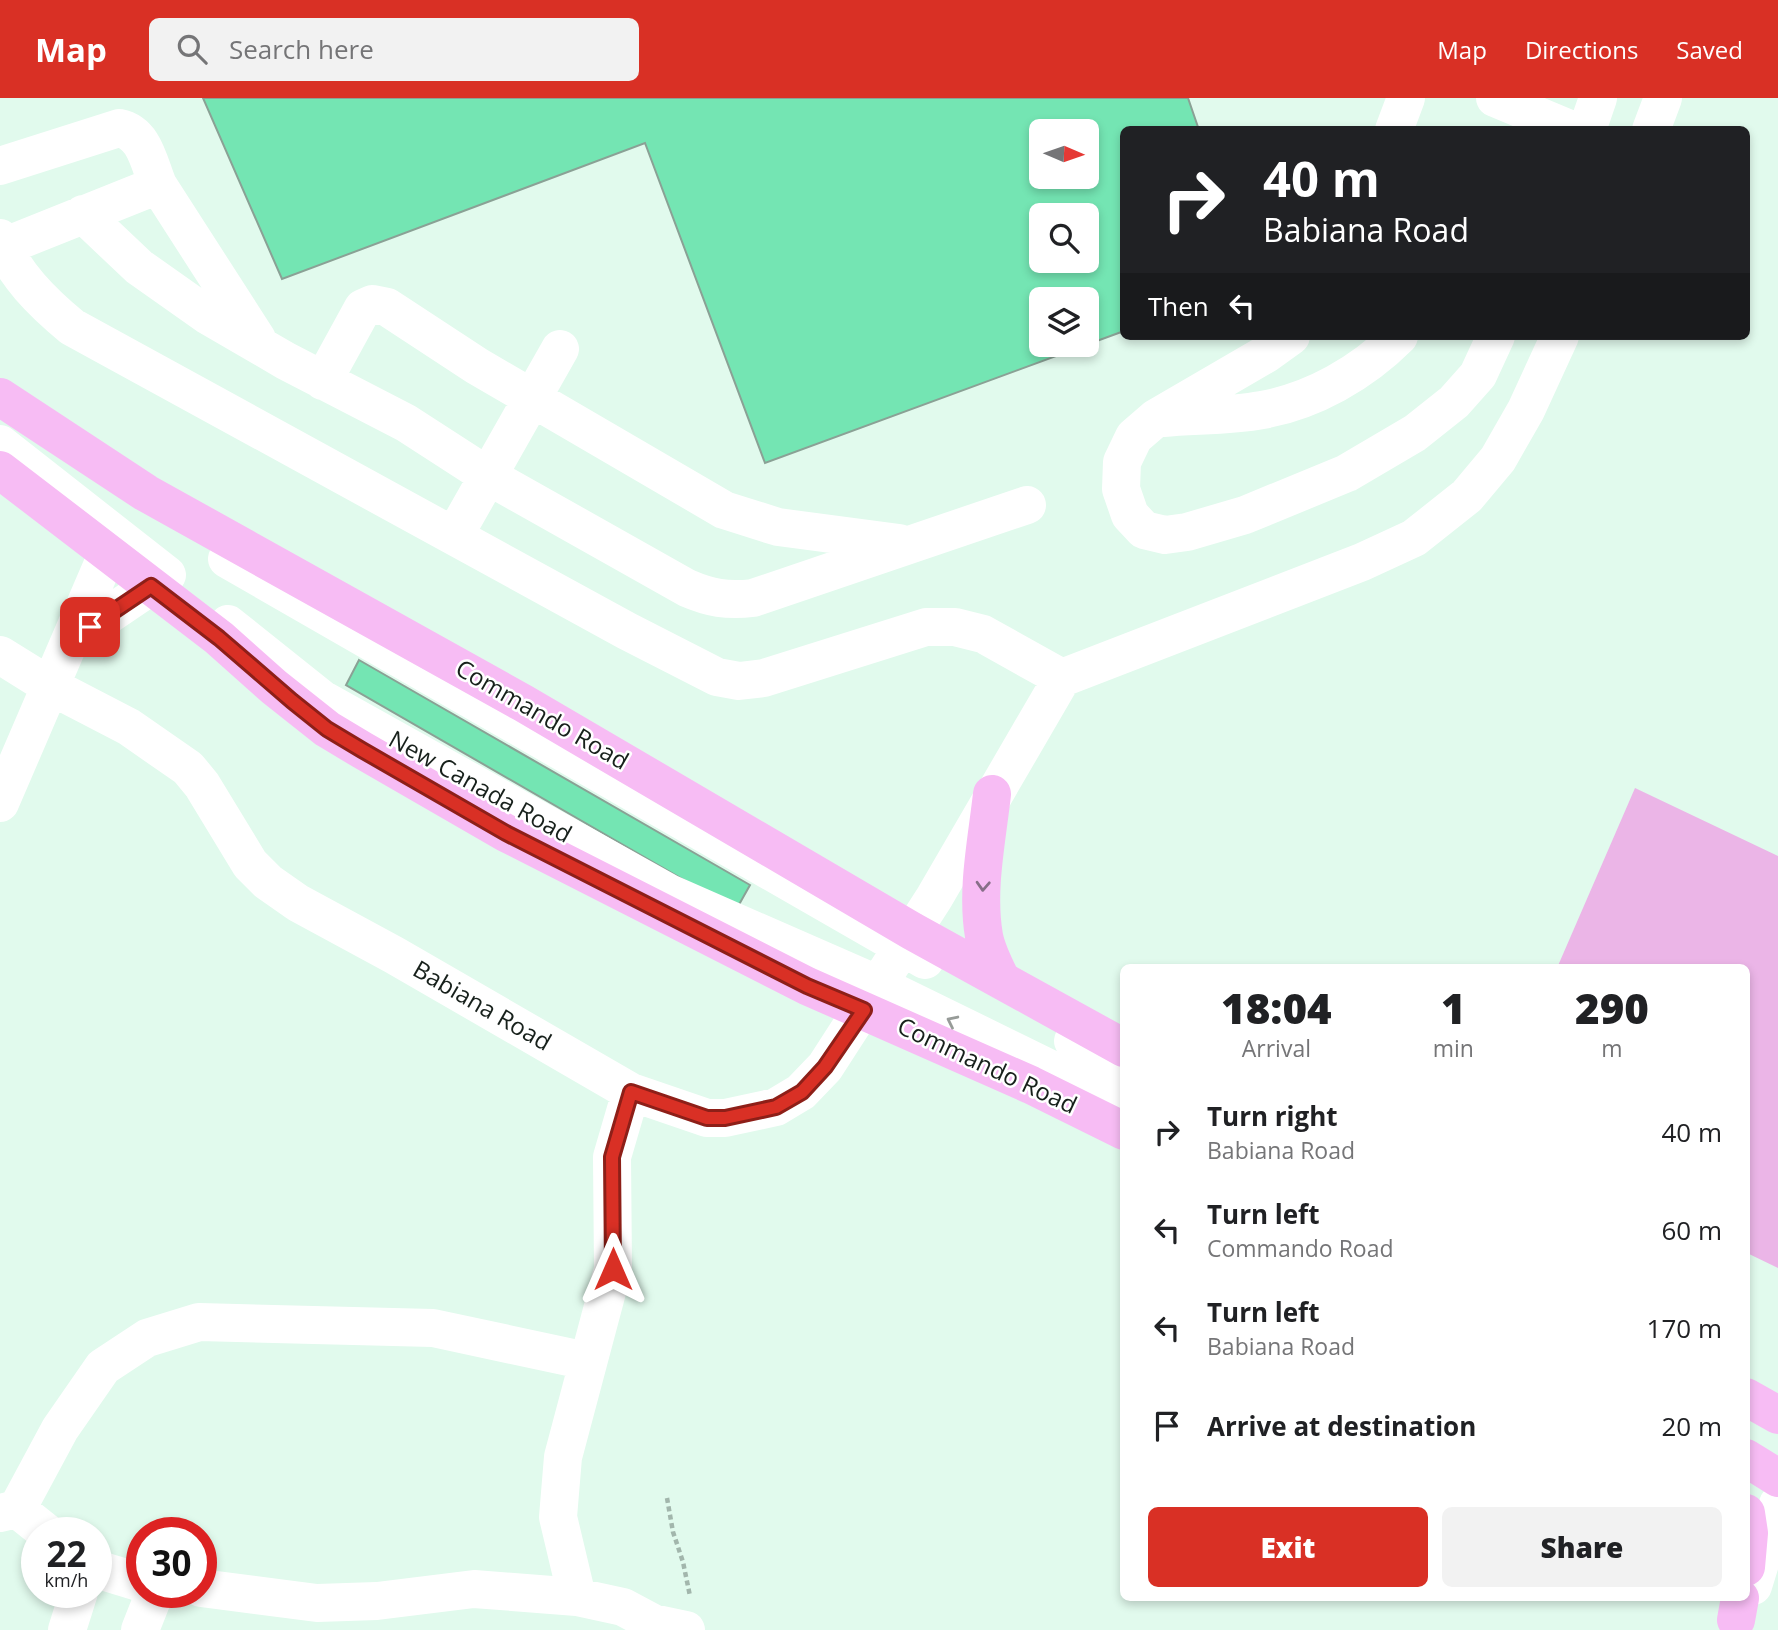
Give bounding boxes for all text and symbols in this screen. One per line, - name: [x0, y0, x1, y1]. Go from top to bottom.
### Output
- search box: [149, 18, 639, 81]
- text: Map: [35, 27, 107, 72]
- icon: search: [173, 30, 211, 68]
- text: Search here: [229, 31, 374, 67]
- text: Map: [1437, 33, 1487, 66]
- text: Directions: [1525, 33, 1638, 66]
- text: Saved: [1676, 33, 1743, 66]
- north arrow: [1029, 119, 1099, 189]
- map controls: [1029, 119, 1099, 357]
- text: 40 m: [1263, 145, 1380, 211]
- icon: right: [1148, 154, 1239, 245]
- button: search: [1029, 203, 1099, 273]
- text: Babiana Road: [1263, 208, 1469, 251]
- button: layers: [1029, 287, 1099, 357]
- icon: left: [1223, 287, 1261, 325]
- text: Then: [1148, 288, 1209, 324]
- pin: [60, 597, 120, 657]
- icon: arrive: [71, 608, 109, 646]
- street label: Commando Road: [450, 651, 635, 777]
- street label: New Canada Road: [383, 722, 578, 850]
- one-way arrow: [976, 881, 991, 892]
- street label: Babiana Road: [408, 952, 558, 1058]
- text: 18:04: [1221, 979, 1332, 1036]
- text: 1: [1441, 979, 1466, 1036]
- text: 290: [1575, 979, 1649, 1036]
- street label: Commando Road: [892, 1009, 1083, 1121]
- one-way arrow: [947, 1016, 959, 1030]
- text: Arrival: [1242, 1032, 1311, 1064]
- text: min: [1433, 1032, 1474, 1064]
- text: m: [1601, 1032, 1623, 1064]
- text: Turn right: [1207, 1098, 1338, 1134]
- icon: right: [1148, 1113, 1186, 1151]
- text: 40 m: [1661, 1114, 1722, 1150]
- text: Babiana Road: [1207, 1134, 1355, 1166]
- text: Turn left: [1207, 1196, 1319, 1232]
- icon: left: [1148, 1211, 1186, 1249]
- text: 60 m: [1661, 1212, 1722, 1248]
- position arrow: [576, 1232, 650, 1306]
- text: Commando Road: [1207, 1232, 1394, 1264]
- text: Turn left: [1207, 1294, 1319, 1330]
- icon: left: [1148, 1309, 1186, 1347]
- text: 170 m: [1647, 1310, 1722, 1346]
- text: Babiana Road: [1207, 1330, 1355, 1362]
- icon: arrive: [1148, 1407, 1186, 1445]
- text: Arrive at destination: [1207, 1408, 1476, 1444]
- text: 20 m: [1661, 1408, 1722, 1444]
- button: Exit: [1148, 1507, 1428, 1587]
- button: Share: [1442, 1507, 1722, 1587]
- speed limit sign: 30: [126, 1517, 217, 1608]
- text: 22: [46, 1530, 87, 1577]
- text: km/h: [45, 1568, 88, 1592]

